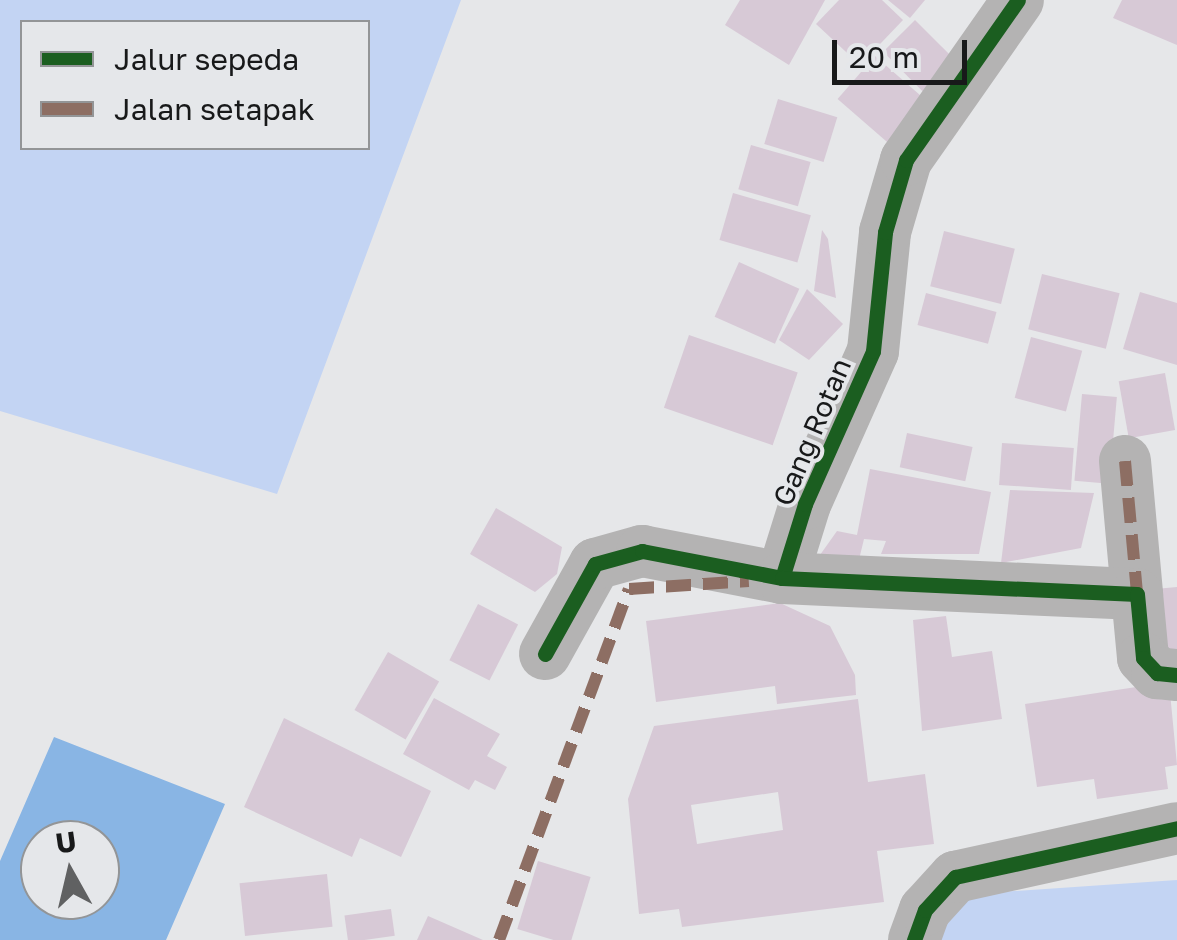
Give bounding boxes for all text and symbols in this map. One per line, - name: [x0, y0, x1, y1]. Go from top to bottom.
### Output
- legend: [20, 20, 370, 150]
- scale bar: [837, 20, 972, 82]
- text: 20 m: [849, 39, 919, 75]
- text: Jalur sepeda: [114, 41, 299, 77]
- text: Jalan setapak: [114, 91, 315, 127]
- street label: Gang Rotan: [766, 353, 858, 511]
- north arrow: [20, 820, 120, 920]
- text: U: [54, 824, 78, 860]

